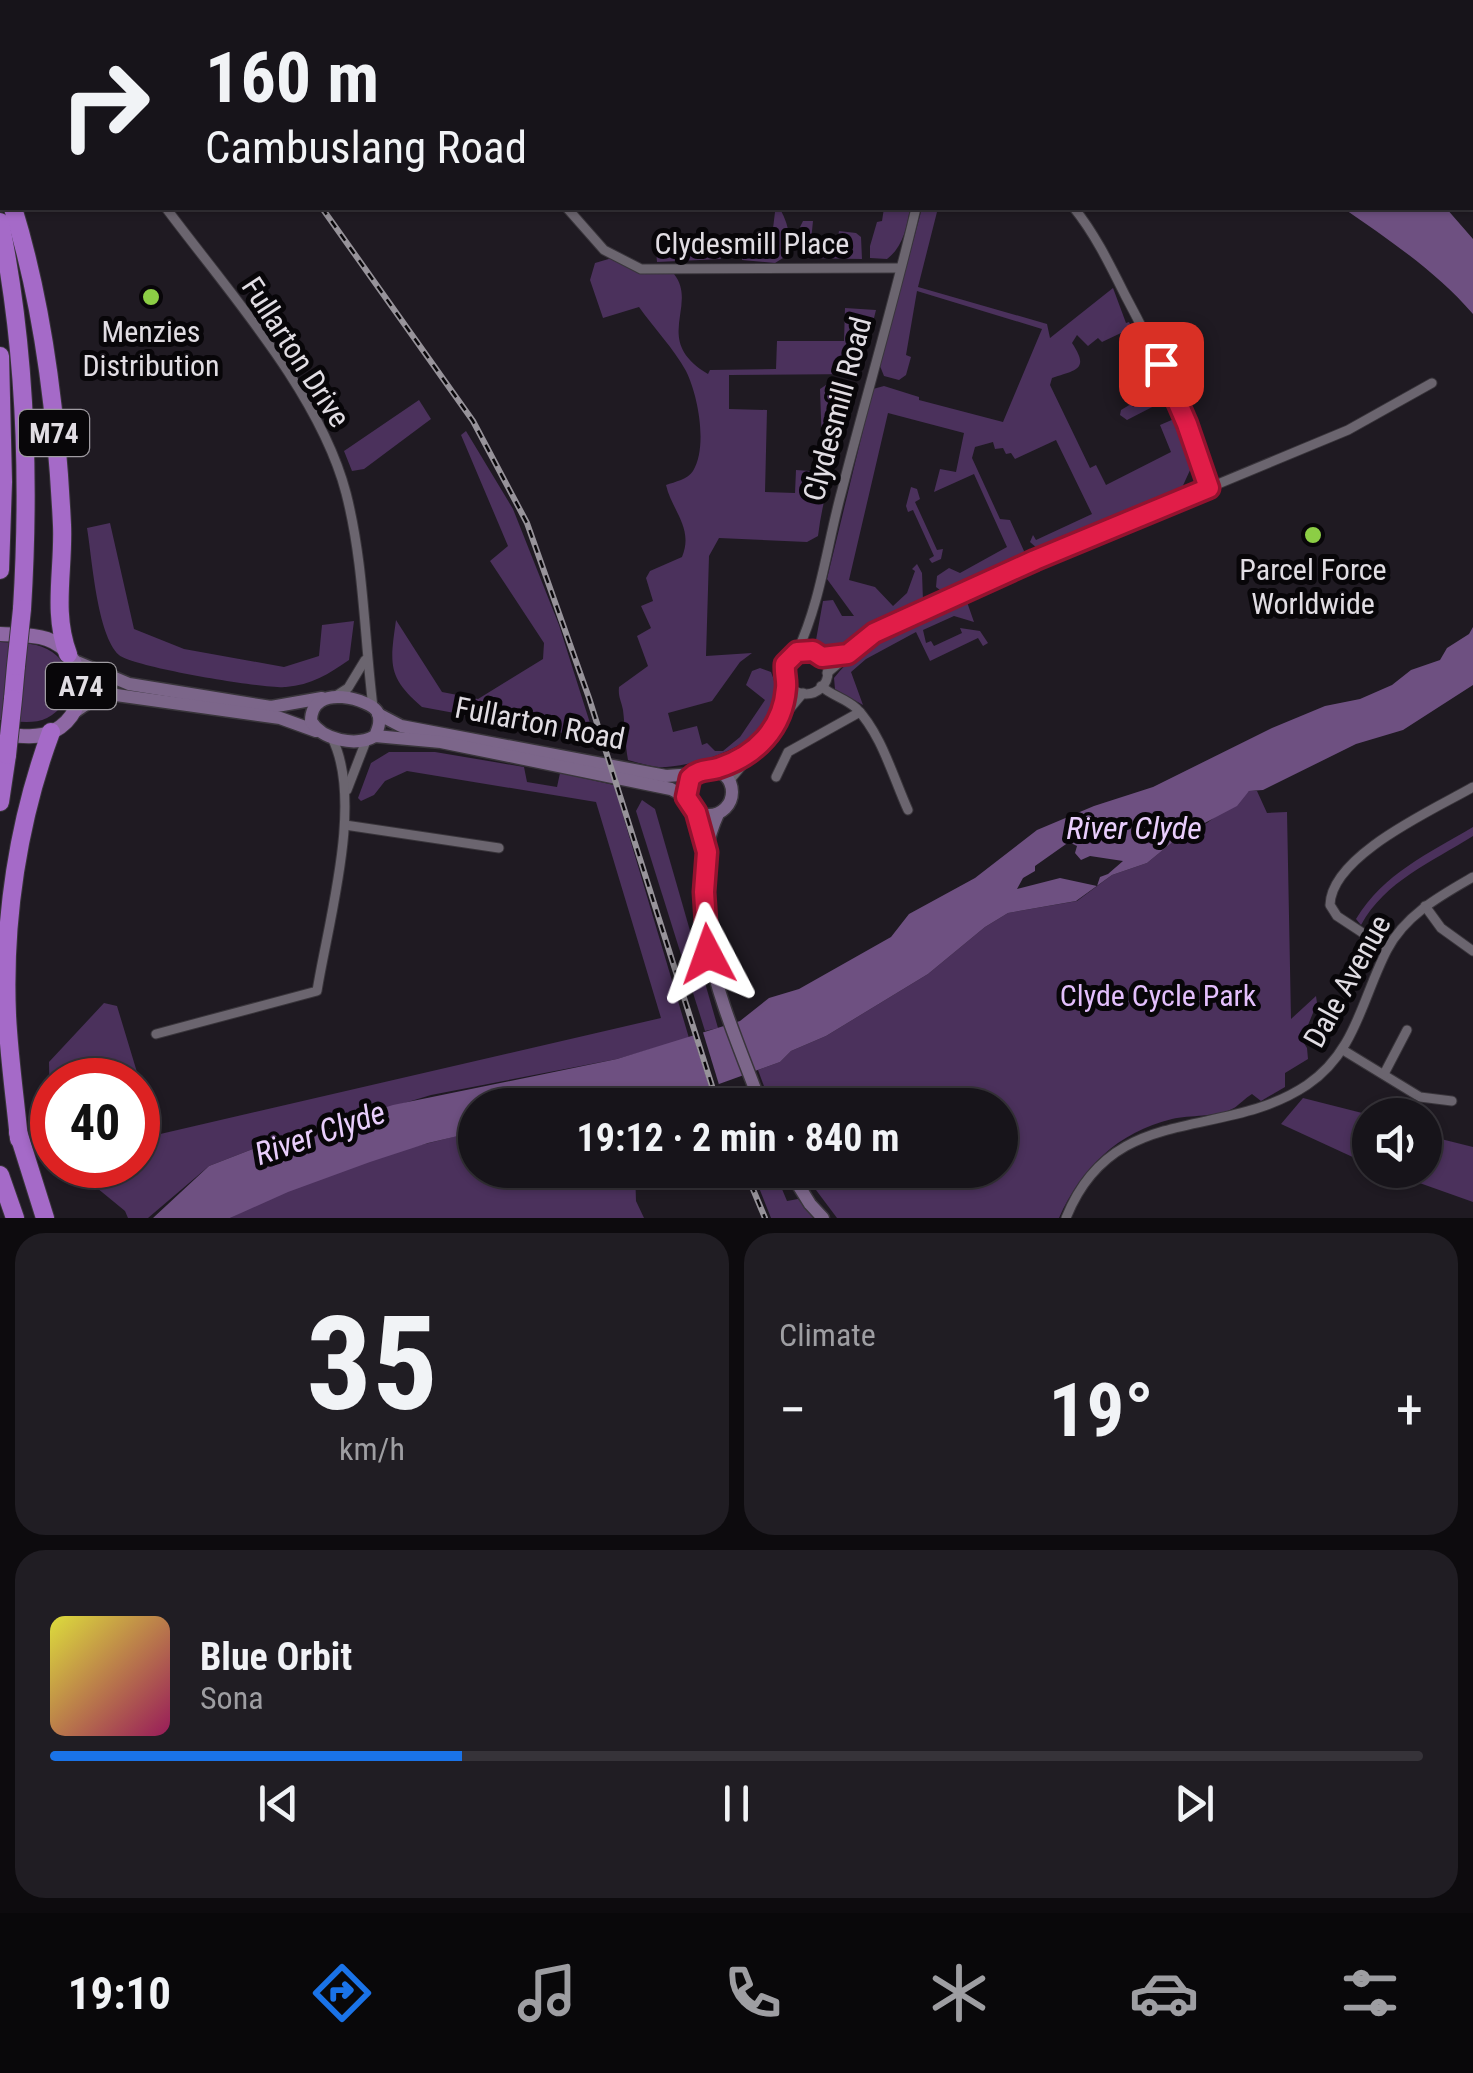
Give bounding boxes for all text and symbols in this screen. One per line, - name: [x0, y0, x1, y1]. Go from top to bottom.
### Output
- text: 160 m: [205, 37, 379, 119]
- icon: right: [40, 40, 170, 170]
- text: Cambuslang Road: [205, 121, 527, 174]
- street label: Clydesmill Place: [655, 226, 849, 261]
- street label: Fullarton Drive: [235, 271, 357, 433]
- marker: Menzies Distribution: [140, 286, 162, 308]
- street label: Clydesmill Road: [796, 313, 878, 505]
- place label: Menzies Distribution: [82, 314, 220, 383]
- pin: [1119, 322, 1204, 407]
- icon: arrive: [1134, 337, 1189, 392]
- road number: M74: [19, 410, 89, 456]
- marker: Parcel Force Worldwide: [1302, 524, 1324, 546]
- place label: Parcel Force Worldwide: [1239, 552, 1387, 621]
- road number: A74: [46, 663, 116, 709]
- street label: Fullarton Road: [452, 689, 628, 757]
- water label: River Clyde: [1066, 809, 1202, 847]
- position arrow: [656, 902, 760, 1006]
- street label: Dale Avenue: [1296, 909, 1398, 1053]
- park label: Clyde Cycle Park: [1060, 978, 1257, 1013]
- speed limit sign: 40: [30, 1058, 160, 1188]
- water label: River Clyde: [250, 1093, 390, 1173]
- map controls: [1352, 1098, 1442, 1188]
- button: sound: [1352, 1098, 1442, 1188]
- text: 19:12 · 2 min · 840 m: [577, 1116, 899, 1160]
- text: 35: [306, 1288, 438, 1441]
- text: Climate: [779, 1316, 876, 1354]
- text: 19°: [1049, 1366, 1154, 1454]
- text: −: [779, 1378, 807, 1442]
- text: +: [1396, 1378, 1423, 1442]
- text: km/h: [339, 1430, 405, 1468]
- text: Blue Orbit: [200, 1635, 352, 1679]
- text: Sona: [200, 1679, 263, 1717]
- icon: previous: [251, 1776, 306, 1831]
- icon: pause: [709, 1776, 764, 1831]
- icon: next: [1167, 1776, 1222, 1831]
- icon: directions: [307, 1958, 377, 2028]
- icon: music: [512, 1958, 582, 2028]
- icon: phone: [718, 1958, 788, 2028]
- icon: climate: [924, 1958, 994, 2028]
- icon: car: [1129, 1958, 1199, 2028]
- icon: filters: [1335, 1958, 1405, 2028]
- text: 19:10: [68, 1967, 171, 2020]

